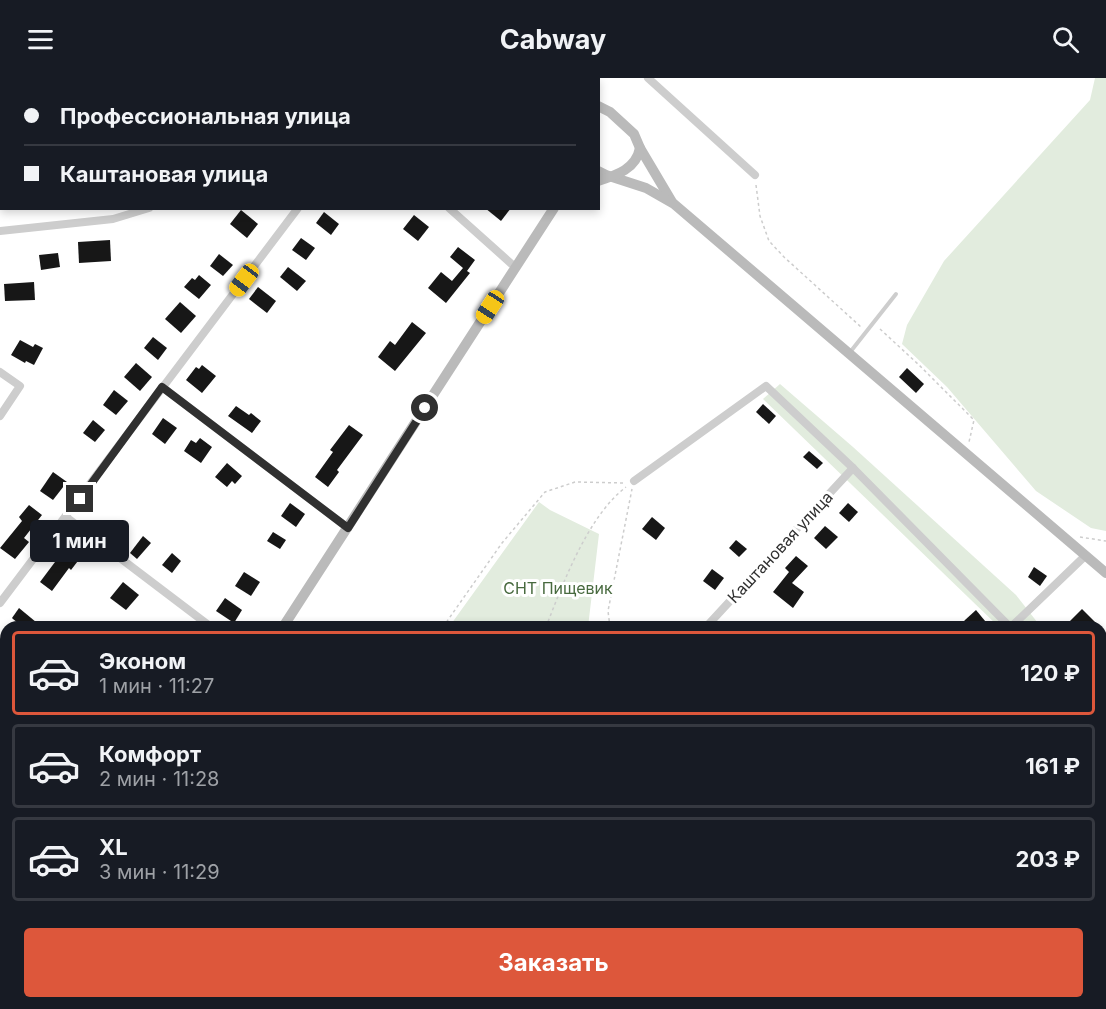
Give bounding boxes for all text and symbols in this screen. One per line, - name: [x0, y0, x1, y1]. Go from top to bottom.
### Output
- icon: menu: [24, 23, 57, 56]
- text: Cabway: [500, 23, 606, 56]
- icon: search: [1049, 23, 1082, 56]
- text: Профессиональная улица: [60, 103, 351, 129]
- text: Каштановая улица: [60, 161, 268, 187]
- car: [226, 260, 262, 300]
- car: [473, 287, 507, 327]
- route start: [411, 394, 438, 421]
- route end: [66, 485, 93, 512]
- street label: Каштановая улица: [723, 487, 837, 607]
- callout: 1 мин: [31, 520, 130, 562]
- text: 1 мин: [52, 529, 107, 553]
- park label: СНТ Пищевик: [503, 578, 613, 598]
- icon: car: [27, 646, 81, 700]
- text: Эконом: [99, 648, 186, 674]
- text: 120 ₽: [1020, 660, 1080, 686]
- text: 1 мин · 11:27: [99, 674, 214, 698]
- icon: car: [27, 739, 81, 793]
- text: Комфорт: [99, 741, 201, 767]
- text: 161 ₽: [1025, 753, 1080, 779]
- text: 2 мин · 11:28: [99, 767, 220, 791]
- icon: car: [27, 832, 81, 886]
- text: XL: [99, 834, 128, 860]
- text: 203 ₽: [1016, 846, 1080, 872]
- text: 3 мин · 11:29: [99, 860, 220, 884]
- button: Заказать: [24, 928, 1083, 997]

